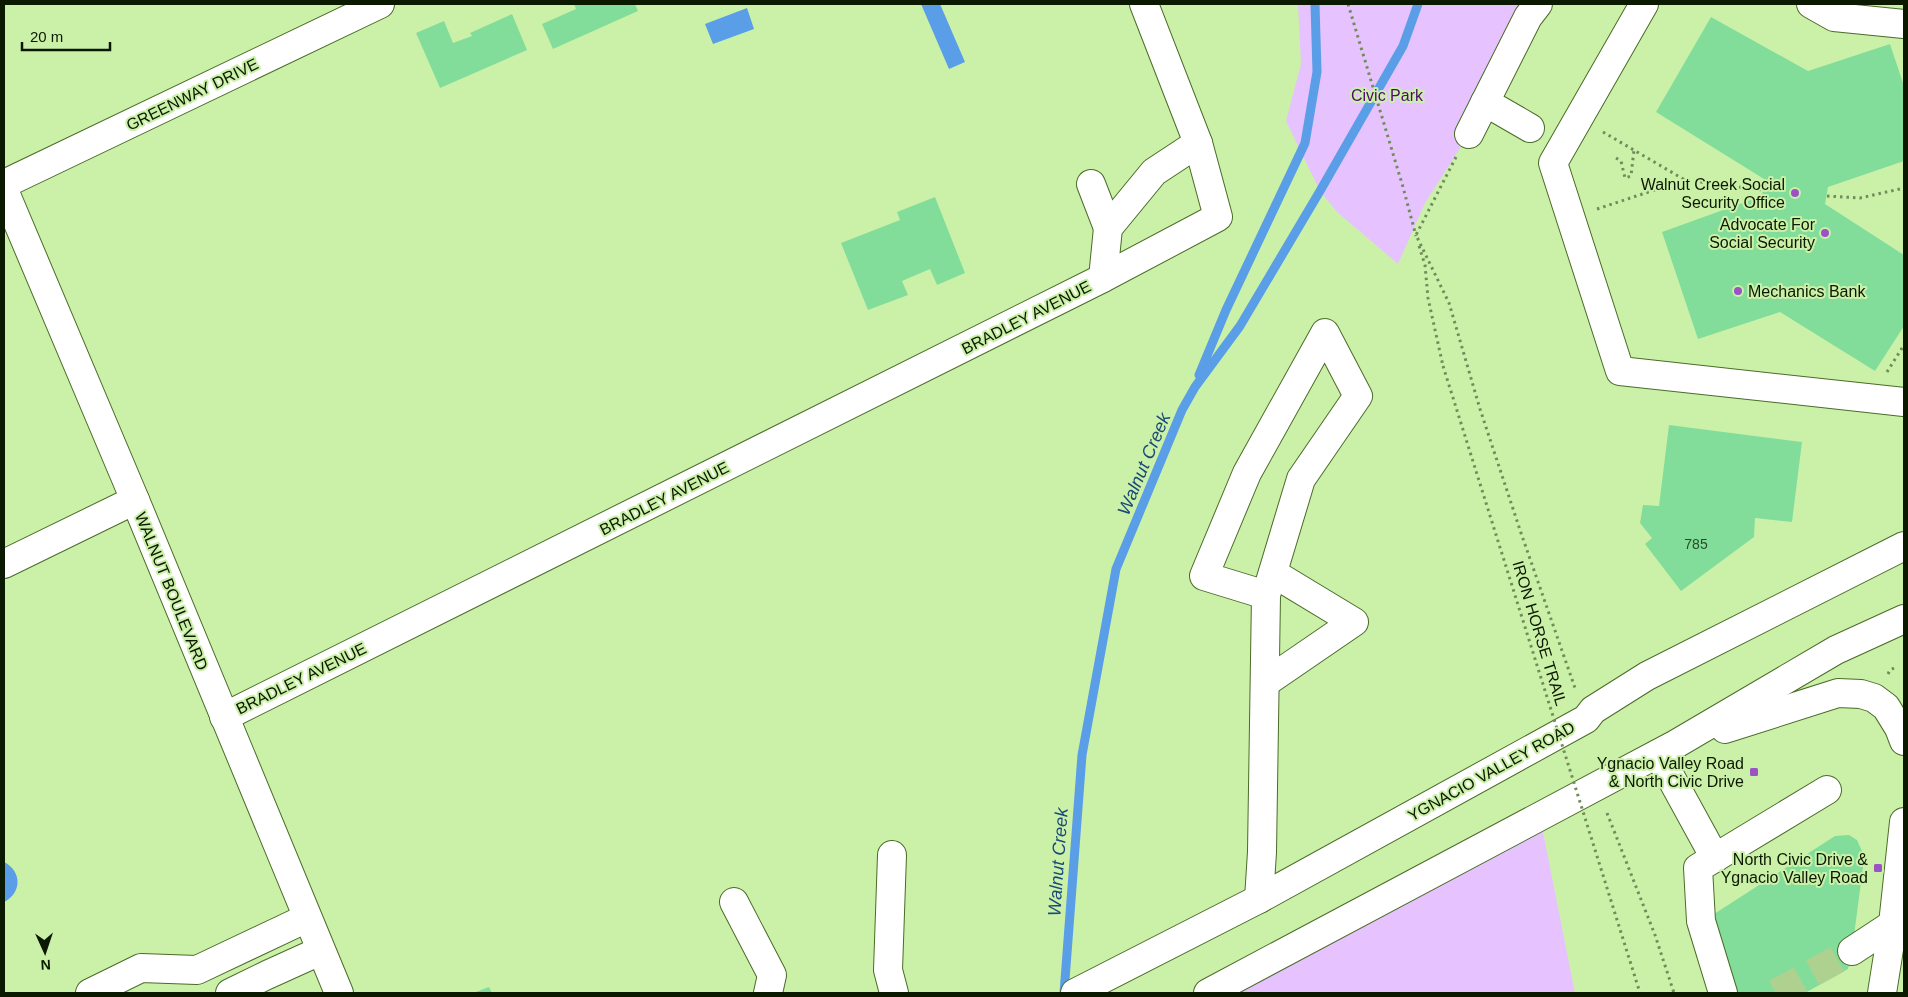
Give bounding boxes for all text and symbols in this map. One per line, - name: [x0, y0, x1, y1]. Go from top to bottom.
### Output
- scale bar: [22, 20, 110, 52]
- text: 20 m: [30, 28, 63, 45]
- street label: GREENWAY DRIVE: [123, 55, 261, 134]
- park label: Civic Park: [1351, 87, 1424, 104]
- place label: Walnut Creek Social Security Office: [1641, 176, 1785, 211]
- marker: Walnut Creek Social Security Office: [1789, 187, 1801, 199]
- place label: Advocate For Social Security: [1709, 216, 1816, 251]
- marker: Advocate For Social Security: [1819, 227, 1831, 239]
- street label: BRADLEY AVENUE: [959, 278, 1094, 357]
- place label: Mechanics Bank: [1748, 283, 1866, 300]
- marker: Mechanics Bank: [1732, 285, 1744, 297]
- water label: Walnut Creek: [1114, 409, 1175, 518]
- street label: BRADLEY AVENUE: [597, 459, 732, 538]
- street label: WALNUT BOULEVARD: [132, 510, 211, 673]
- house number: 785: [1684, 536, 1708, 552]
- street label: IRON HORSE TRAIL: [1509, 559, 1570, 708]
- street label: BRADLEY AVENUE: [233, 640, 369, 717]
- street label: YGNACIO VALLEY ROAD: [1405, 718, 1578, 824]
- place label: Ygnacio Valley Road & North Civic Drive: [1597, 755, 1744, 790]
- marker: Ygnacio Valley Road & North Civic Drive: [1748, 766, 1760, 778]
- water label: Walnut Creek: [1044, 806, 1072, 917]
- place label: North Civic Drive & Ygnacio Valley Road: [1721, 851, 1868, 886]
- marker: North Civic Drive & Ygnacio Valley Road: [1872, 862, 1884, 874]
- north arrow: [20, 927, 70, 977]
- text: N: [40, 957, 51, 973]

